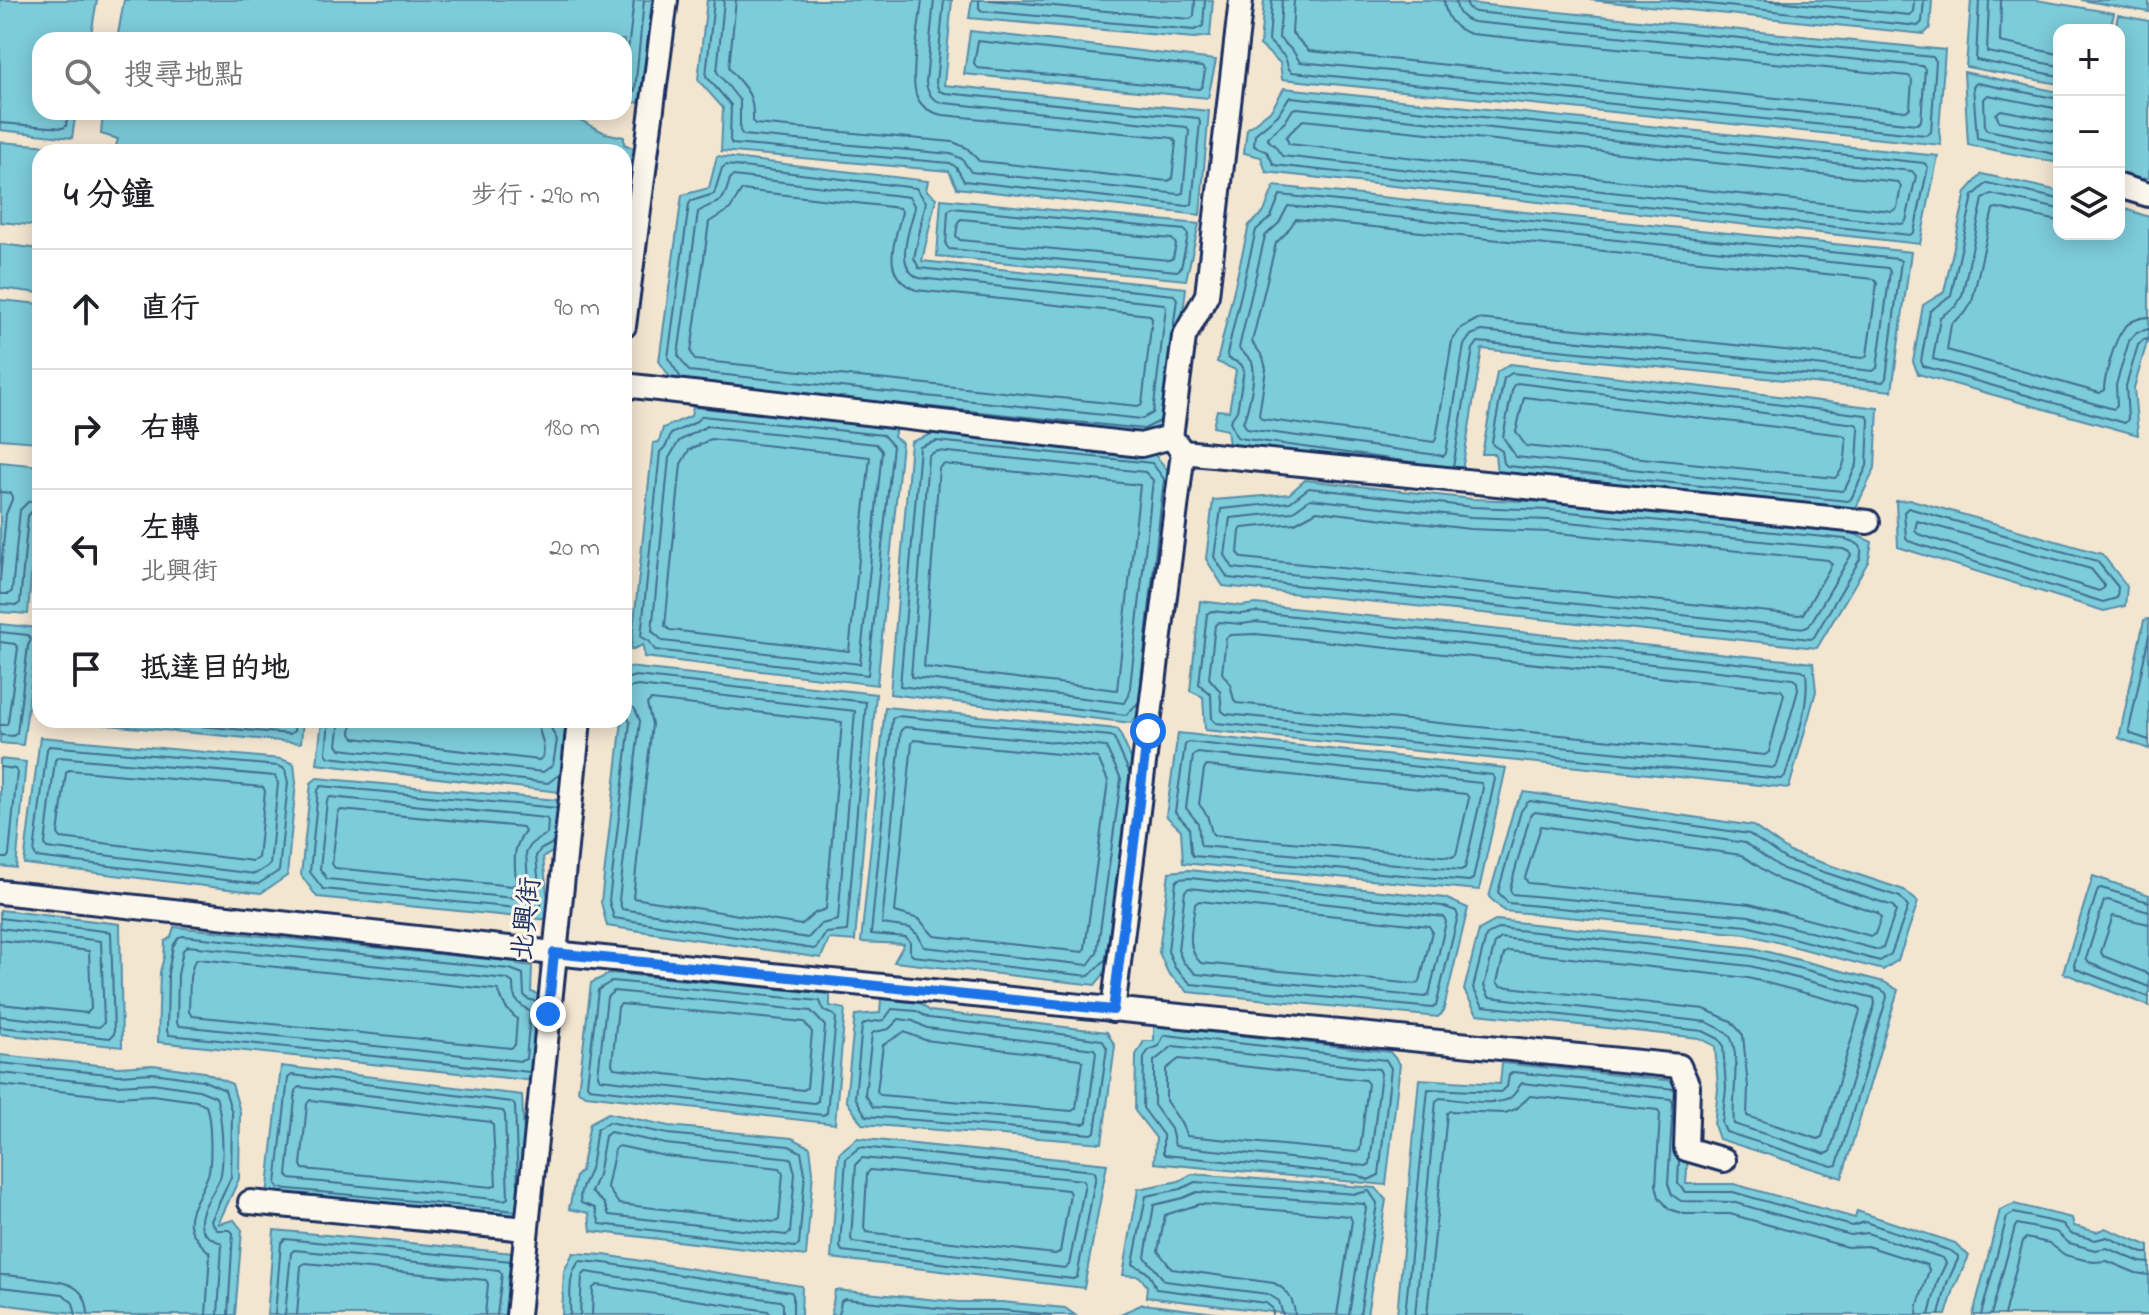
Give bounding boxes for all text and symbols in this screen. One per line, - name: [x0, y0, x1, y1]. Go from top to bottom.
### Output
- map controls: [2053, 24, 2125, 240]
- button: +: [2053, 24, 2125, 96]
- search box: [32, 32, 632, 120]
- icon: search: [60, 54, 104, 98]
- text: 搜尋地點: [124, 55, 244, 99]
- button: −: [2053, 96, 2125, 168]
- button: layers: [2053, 168, 2125, 240]
- text: 4 分鐘: [64, 172, 155, 222]
- text: 步行 · 290 m: [471, 178, 600, 216]
- icon: ahead: [64, 287, 108, 331]
- text: 直行: [140, 288, 200, 332]
- text: 90 m: [554, 290, 600, 328]
- icon: right: [64, 407, 108, 451]
- text: 右轉: [140, 408, 200, 452]
- text: 180 m: [544, 410, 600, 448]
- text: 左轉: [140, 508, 200, 552]
- icon: left: [64, 527, 108, 571]
- text: 20 m: [549, 530, 600, 568]
- text: 北興街: [140, 554, 218, 592]
- icon: arrive: [64, 647, 108, 691]
- text: 抵達目的地: [140, 648, 290, 692]
- route start: [1130, 713, 1166, 749]
- street label: 北興街: [503, 875, 553, 963]
- route end: [530, 996, 566, 1032]

